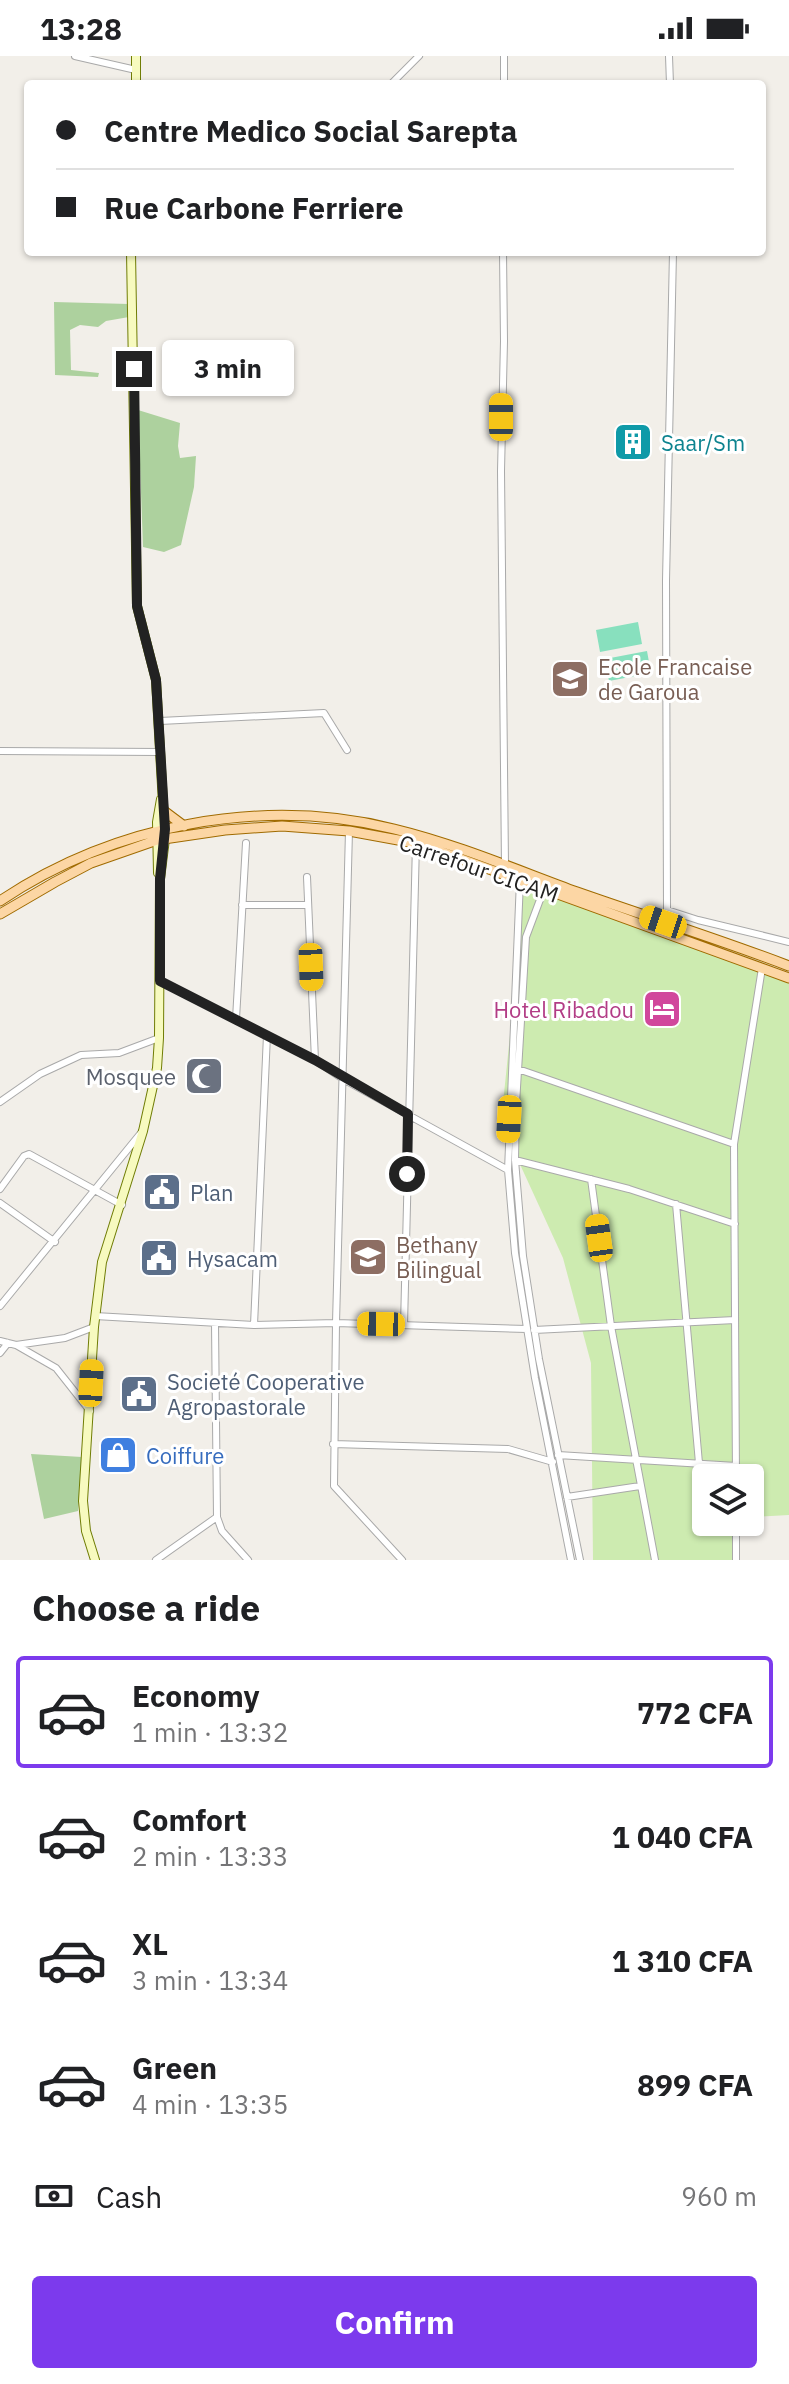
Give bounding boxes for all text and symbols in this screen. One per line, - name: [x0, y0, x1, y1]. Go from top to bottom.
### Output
- text: 13:28: [40, 9, 122, 48]
- text: Centre Medico Social Sarepta: [104, 111, 518, 150]
- text: Rue Carbone Ferriere: [104, 188, 404, 227]
- callout: 3 min: [162, 341, 294, 397]
- route end: [116, 351, 152, 387]
- text: 3 min: [194, 351, 262, 385]
- car: [489, 393, 513, 441]
- building icon: Saar/Sm: [612, 421, 654, 463]
- place label: Saar/Sm: [661, 428, 745, 457]
- place label: Ecole Francaise de Garoua: [598, 652, 752, 706]
- school or university icon: Ecole Francaise de Garoua: [549, 658, 591, 700]
- street label: Carrefour CICAM: [395, 827, 563, 909]
- car: [636, 903, 690, 941]
- car: [298, 943, 324, 991]
- hotel icon: Hotel Ribadou: [641, 988, 683, 1030]
- place label: Hotel Ribadou: [494, 995, 634, 1024]
- mosque icon: Mosquee: [183, 1055, 225, 1097]
- place label: Mosquee: [86, 1062, 176, 1091]
- car: [496, 1094, 522, 1144]
- route start: [389, 1156, 425, 1192]
- public building icon: Plan: [141, 1171, 183, 1213]
- place label: Plan: [190, 1178, 234, 1207]
- car: [584, 1213, 614, 1263]
- place label: Bethany Bilingual: [396, 1230, 482, 1284]
- school or university icon: Bethany Bilingual: [347, 1236, 389, 1278]
- public building icon: Hysacam: [138, 1237, 180, 1279]
- place label: Hysacam: [187, 1244, 278, 1273]
- car: [357, 1312, 405, 1336]
- car: [78, 1358, 104, 1408]
- place label: Societé Cooperative Agropastorale: [167, 1367, 364, 1421]
- public building icon: Societé Cooperative Agropastorale: [118, 1373, 160, 1415]
- shop icon: Coiffure: [97, 1434, 139, 1476]
- place label: Coiffure: [146, 1441, 224, 1470]
- map controls: [692, 1464, 764, 1536]
- button: layers: [692, 1464, 764, 1536]
- text: Choose a ride: [32, 1584, 260, 1631]
- icon: car: [36, 1676, 108, 1748]
- text: Economy: [132, 1676, 260, 1715]
- text: 772 CFA: [637, 1693, 753, 1732]
- text: 1 min · 13:32: [132, 1715, 288, 1749]
- icon: car: [36, 1800, 108, 1872]
- text: Comfort: [132, 1800, 247, 1839]
- text: 1 040 CFA: [612, 1817, 753, 1856]
- text: 2 min · 13:33: [132, 1839, 288, 1873]
- icon: car: [36, 1924, 108, 1996]
- text: XL: [132, 1924, 168, 1963]
- text: 1 310 CFA: [612, 1941, 753, 1980]
- text: 3 min · 13:34: [132, 1963, 288, 1997]
- icon: car: [36, 2048, 108, 2120]
- text: Green: [132, 2048, 217, 2087]
- text: 899 CFA: [637, 2065, 753, 2104]
- text: 4 min · 13:35: [132, 2087, 288, 2121]
- icon: cash: [32, 2174, 76, 2218]
- text: Cash: [96, 2177, 162, 2216]
- text: 960 m: [681, 2179, 757, 2213]
- button: Confirm: [32, 2276, 757, 2368]

